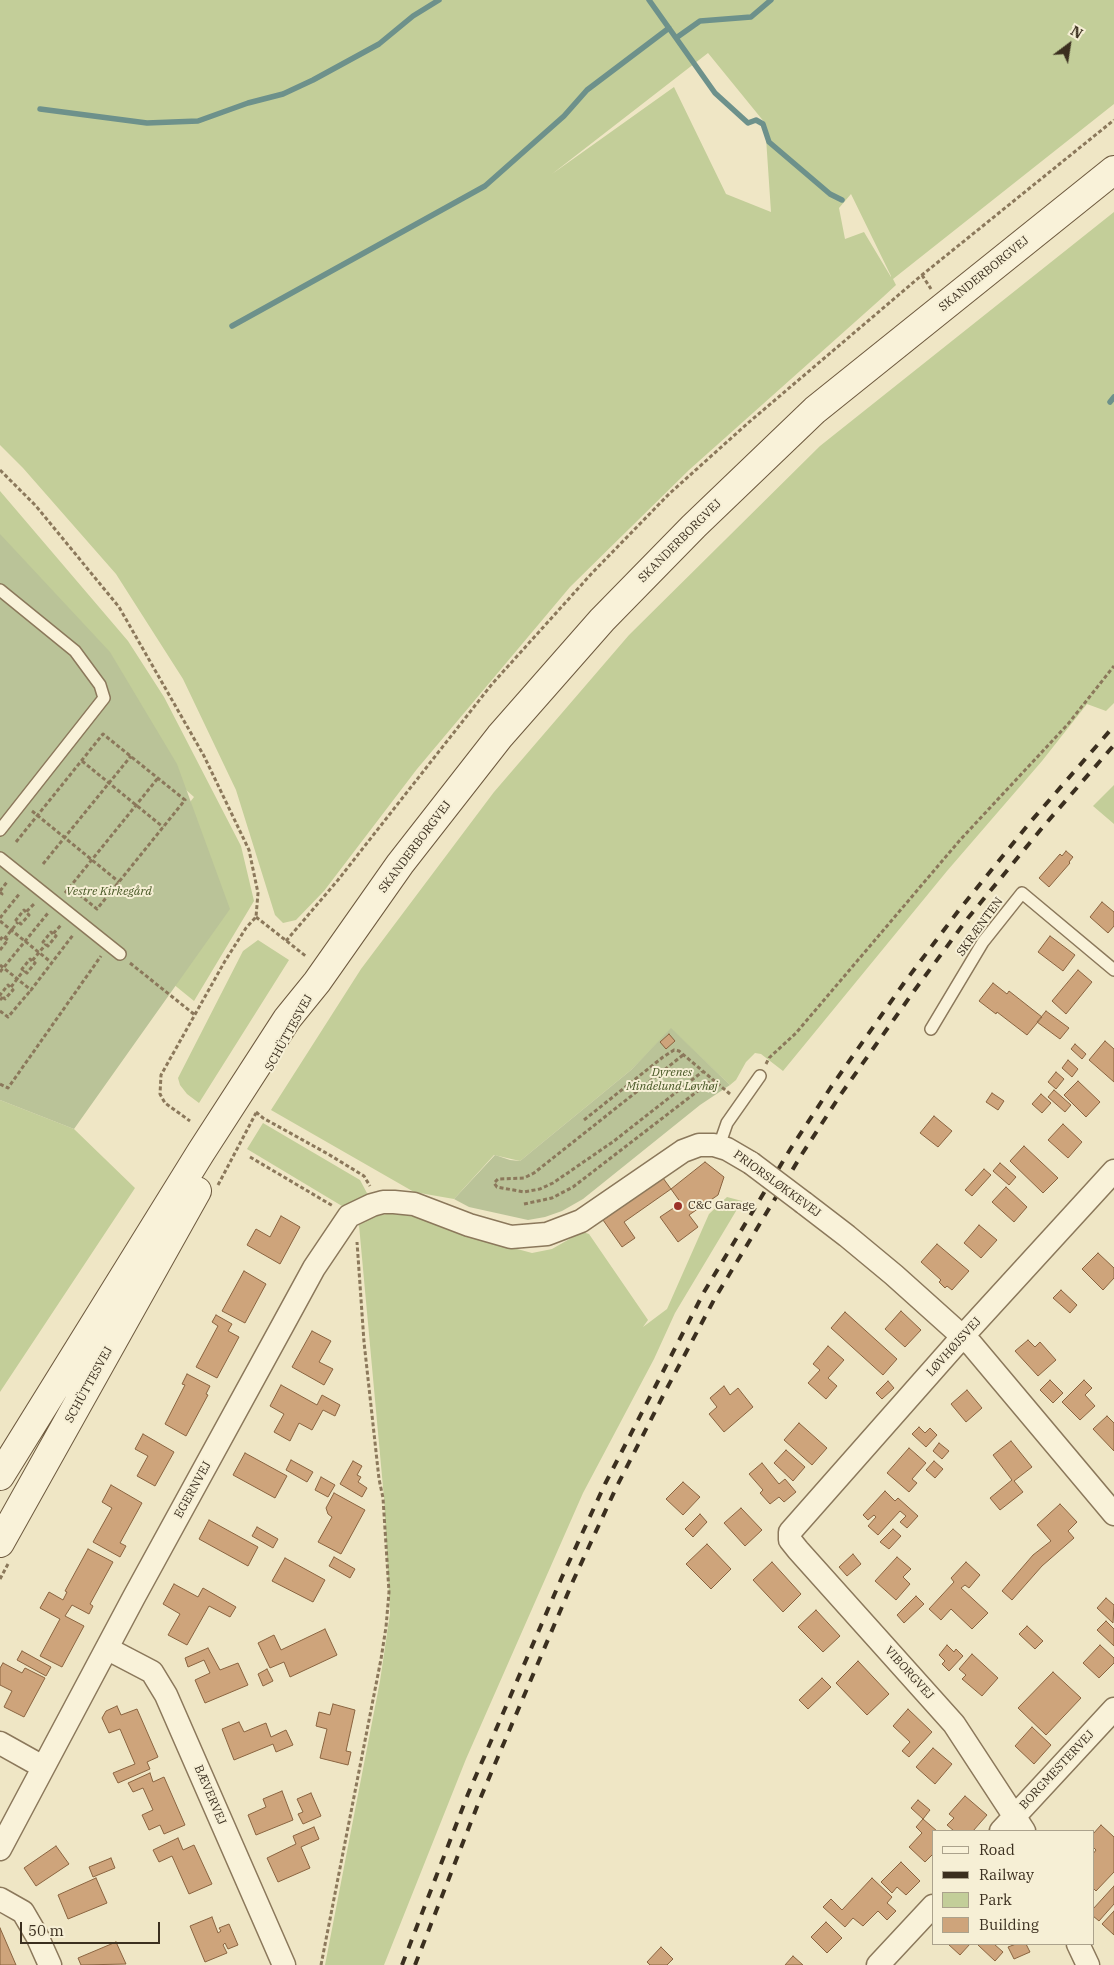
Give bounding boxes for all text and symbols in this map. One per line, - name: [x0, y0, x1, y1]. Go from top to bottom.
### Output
- north arrow: [1044, 20, 1094, 70]
- text: N: [1067, 22, 1086, 43]
- street label: SKANDERBORGVEJ: [936, 233, 1032, 315]
- street label: SKANDERBORGVEJ: [635, 496, 725, 586]
- street label: SKANDERBORGVEJ: [376, 798, 454, 896]
- park label: Vestre Kirkegård: [66, 885, 152, 899]
- street label: SKRÆNTEN: [954, 895, 1006, 959]
- street label: SCHÜTTESVEJ: [262, 992, 316, 1074]
- park label: Dyrenes Mindelund Løvhøj: [626, 1066, 718, 1094]
- street label: PRIORSLØKKEVEJ: [730, 1147, 824, 1221]
- place label: C&C Garage: [688, 1199, 755, 1213]
- marker: C&C Garage: [672, 1200, 684, 1212]
- street label: LØVHØJSVEJ: [924, 1314, 984, 1380]
- street label: SCHÜTTESVEJ: [62, 1344, 116, 1426]
- street label: EGERNVEJ: [172, 1459, 214, 1521]
- street label: VIBORGVEJ: [881, 1644, 937, 1702]
- street label: BORGMESTERVEJ: [1017, 1728, 1097, 1812]
- street label: BÆVERVEJ: [191, 1763, 229, 1827]
- legend: [932, 1830, 1094, 1945]
- text: Road: [979, 1840, 1015, 1859]
- text: Railway: [979, 1865, 1034, 1884]
- text: Park: [979, 1890, 1012, 1909]
- scale bar: [22, 1912, 162, 1944]
- text: Building: [979, 1915, 1039, 1934]
- text: 50 m: [28, 1921, 64, 1940]

